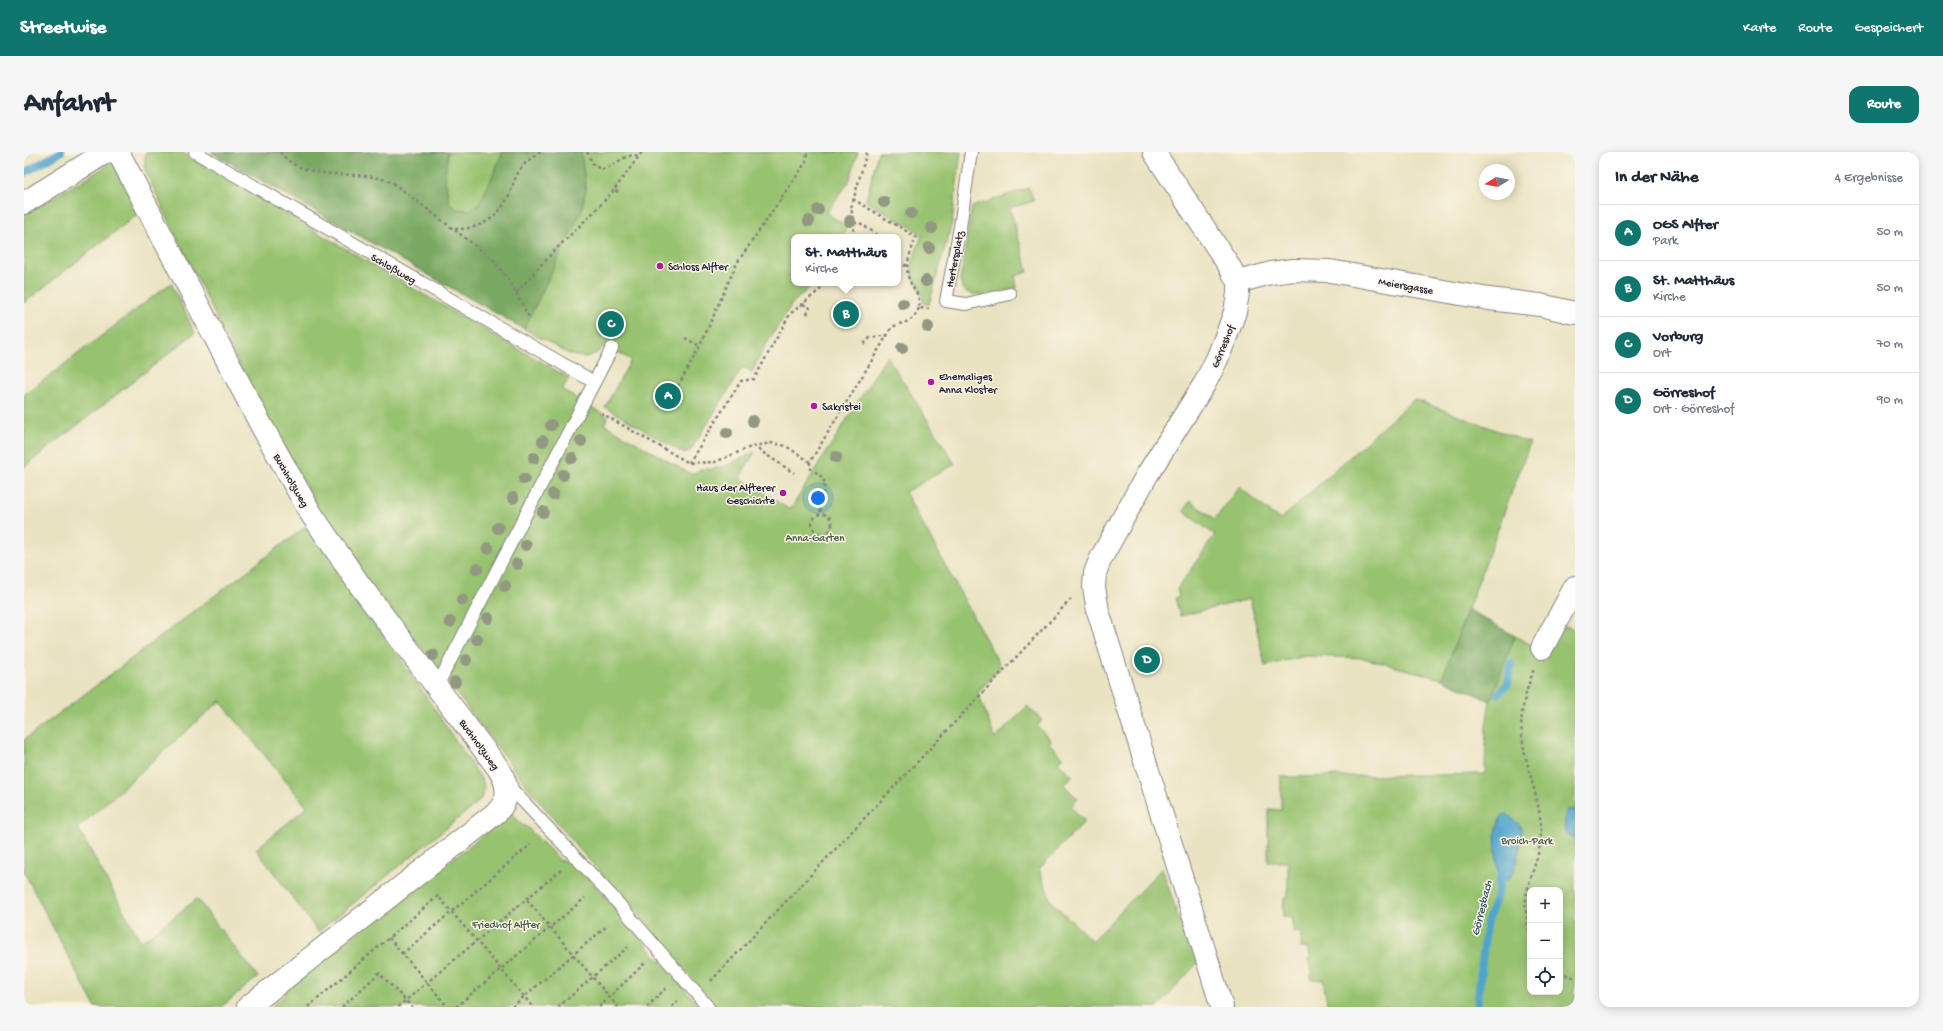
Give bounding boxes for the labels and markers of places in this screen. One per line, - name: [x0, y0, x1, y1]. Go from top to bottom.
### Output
- marker: Schloss Alfter: [655, 261, 665, 271]
- place label: Schloss Alfter: [668, 261, 729, 274]
- pin: B: [833, 299, 859, 329]
- pin: C: [598, 309, 624, 339]
- place label: Ehemaliges Anna Kloster: [939, 372, 998, 397]
- marker: Ehemaliges Anna Kloster: [926, 377, 936, 387]
- pin: A: [655, 381, 681, 411]
- marker: Sakristei: [809, 401, 819, 411]
- place label: Sakristei: [822, 402, 861, 414]
- place label: Haus der Alfterer Geschichte: [696, 482, 776, 508]
- marker: Haus der Alfterer Geschichte: [778, 488, 788, 498]
- pin: D: [1134, 645, 1160, 675]

